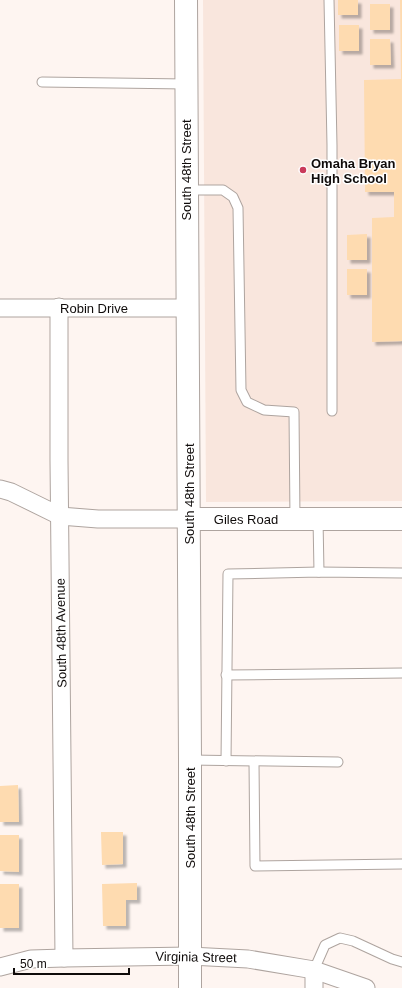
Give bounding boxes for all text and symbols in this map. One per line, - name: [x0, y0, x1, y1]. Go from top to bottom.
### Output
- street label: South 48th Street: [179, 119, 194, 221]
- place label: Omaha Bryan High School: [311, 156, 396, 186]
- marker: Omaha Bryan High School: [298, 165, 308, 175]
- street label: Robin Drive: [60, 301, 128, 316]
- street label: South 48th Street: [182, 443, 197, 545]
- street label: Giles Road: [214, 512, 278, 527]
- street label: South 48th Avenue: [53, 578, 69, 688]
- street label: South 48th Street: [183, 767, 198, 869]
- street label: Virginia Street: [155, 949, 237, 965]
- scale bar: [14, 950, 129, 976]
- text: 50 m: [20, 957, 47, 971]

